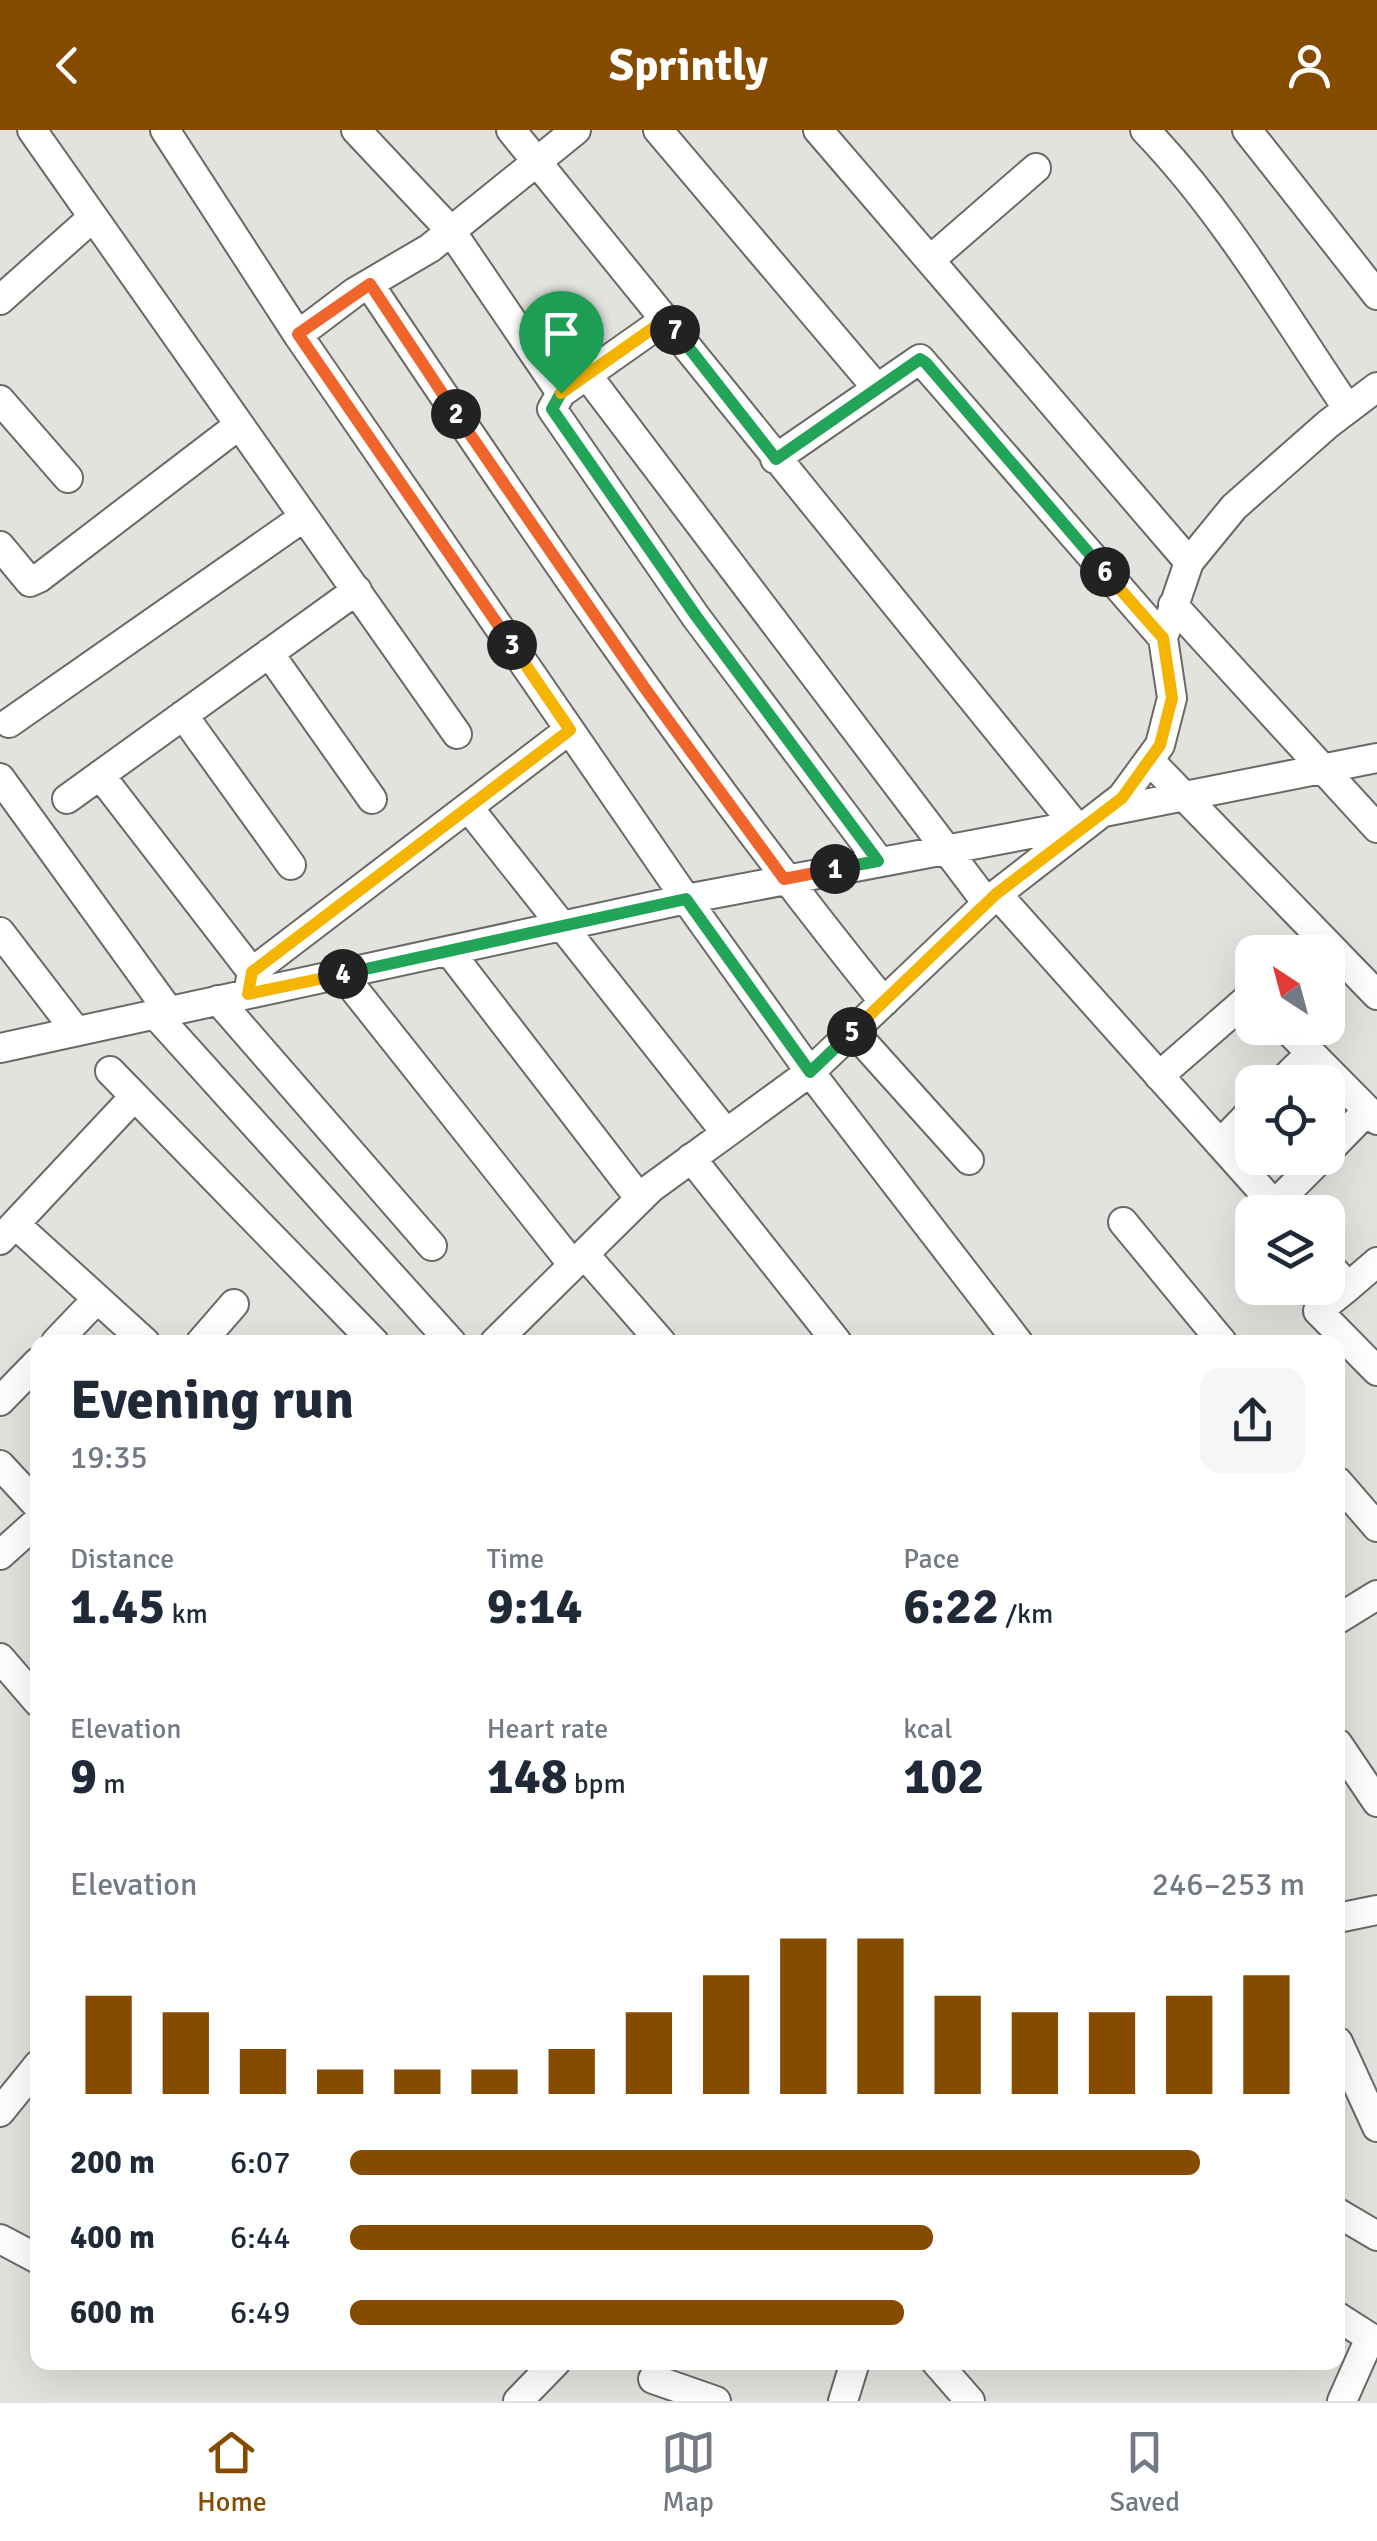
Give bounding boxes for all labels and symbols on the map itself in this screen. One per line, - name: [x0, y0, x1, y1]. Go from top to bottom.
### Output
- pin: [519, 291, 604, 394]
- pin: 7: [650, 305, 700, 355]
- pin: 2: [431, 389, 481, 439]
- pin: 6: [1080, 547, 1130, 597]
- pin: 3: [487, 620, 537, 670]
- pin: 1: [810, 844, 860, 894]
- north arrow: [1235, 935, 1345, 1045]
- pin: 4: [318, 949, 368, 999]
- pin: 5: [827, 1007, 877, 1057]

